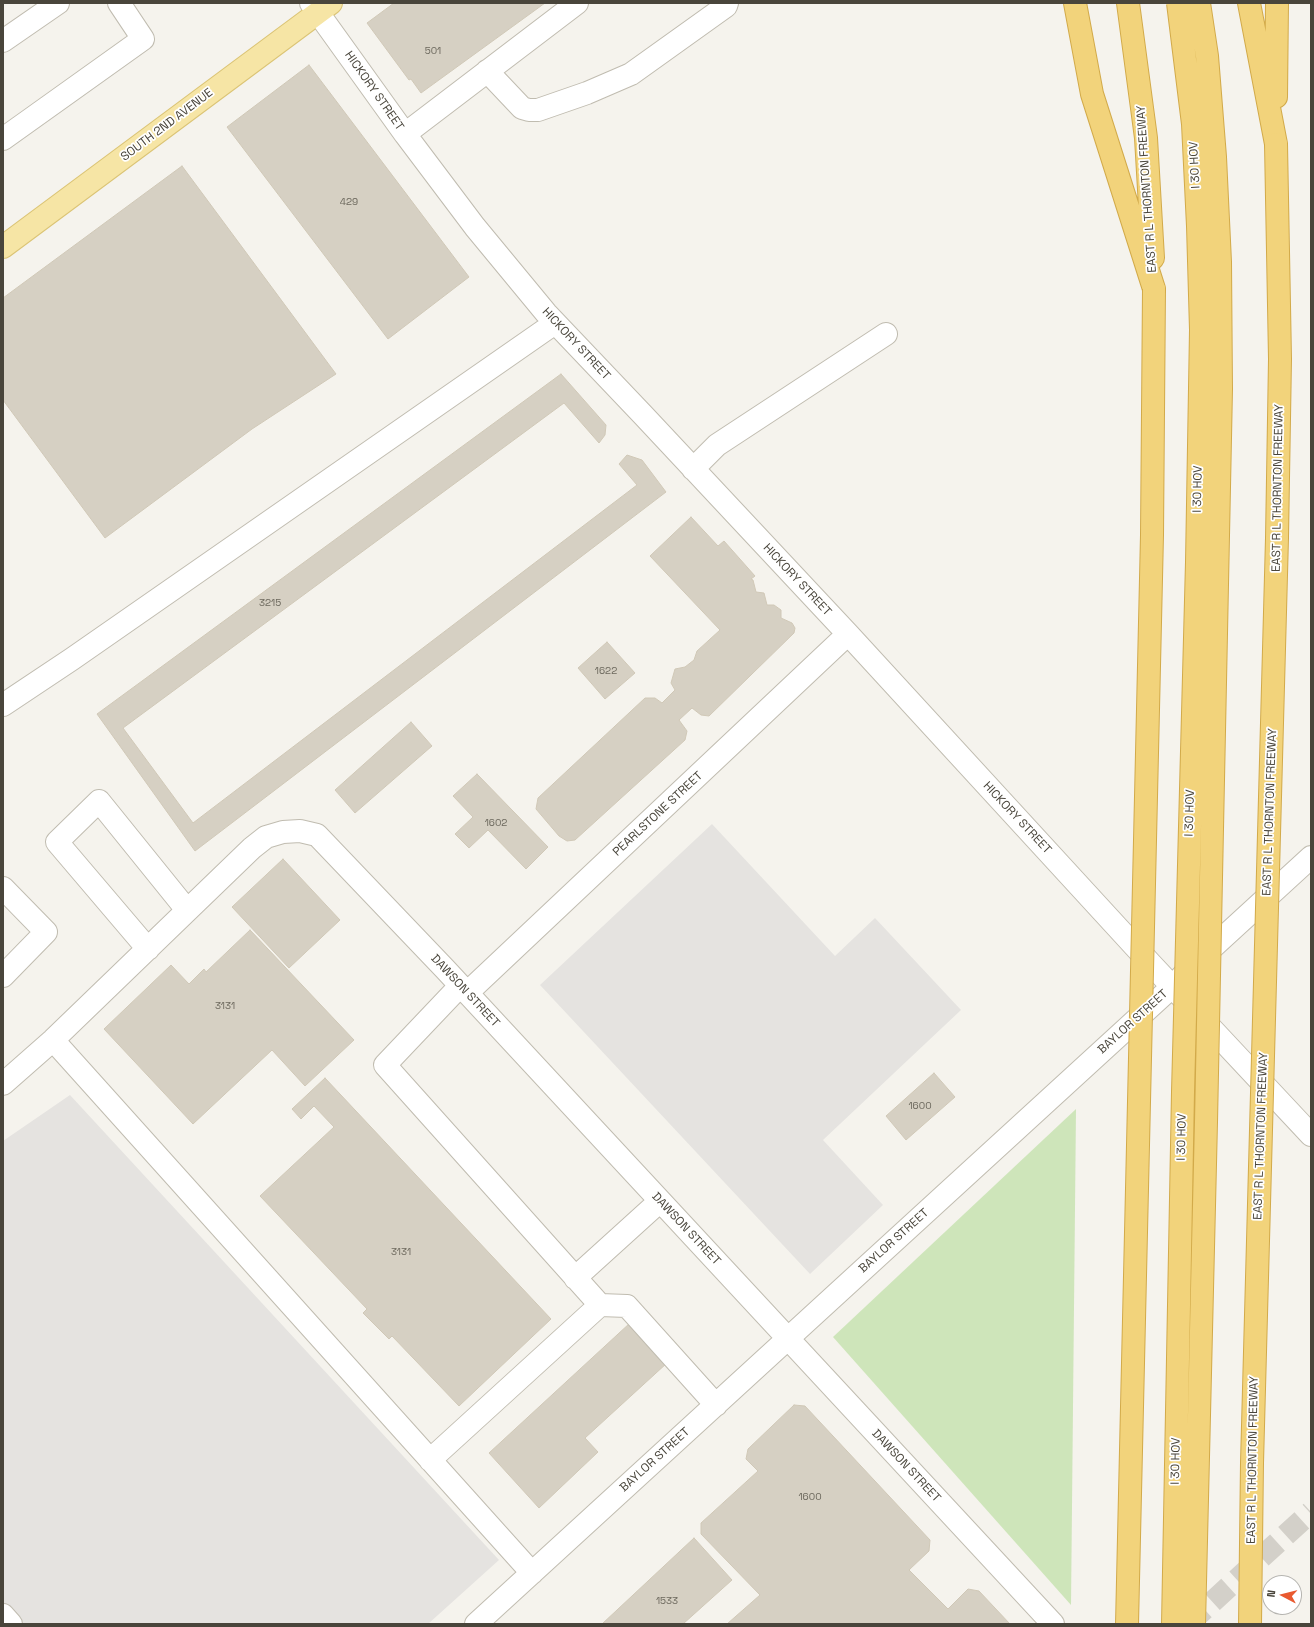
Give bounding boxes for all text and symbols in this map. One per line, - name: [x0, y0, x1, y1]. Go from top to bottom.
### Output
- house number: 501: [425, 45, 441, 57]
- street label: HICKORY STREET: [341, 49, 407, 133]
- street label: SOUTH 2ND AVENUE: [118, 86, 216, 164]
- street label: EAST R L THORNTON FREEWAY: [1134, 105, 1160, 273]
- street label: I 30 HOV: [1187, 141, 1203, 189]
- house number: 429: [340, 196, 358, 208]
- street label: HICKORY STREET: [539, 305, 613, 383]
- street label: EAST R L THORNTON FREEWAY: [1269, 404, 1287, 572]
- street label: I 30 HOV: [1190, 465, 1206, 513]
- street label: HICKORY STREET: [760, 541, 834, 619]
- house number: 3215: [259, 597, 281, 609]
- house number: 1622: [595, 665, 617, 677]
- street label: EAST R L THORNTON FREEWAY: [1260, 728, 1280, 896]
- street label: PEARLSTONE STREET: [610, 769, 706, 859]
- street label: HICKORY STREET: [980, 779, 1054, 857]
- street label: I 30 HOV: [1182, 789, 1198, 837]
- house number: 1602: [485, 817, 507, 829]
- street label: DAWSON STREET: [428, 952, 502, 1030]
- street label: BAYLOR STREET: [1095, 987, 1171, 1057]
- house number: 3131: [215, 1000, 235, 1012]
- street label: EAST R L THORNTON FREEWAY: [1251, 1052, 1271, 1220]
- house number: 1600: [908, 1100, 932, 1112]
- street label: I 30 HOV: [1174, 1113, 1190, 1161]
- street label: DAWSON STREET: [649, 1190, 723, 1268]
- street label: BAYLOR STREET: [856, 1206, 932, 1276]
- house number: 3131: [391, 1246, 411, 1258]
- street label: EAST R L THORNTON FREEWAY: [1244, 1376, 1262, 1544]
- street label: BAYLOR STREET: [617, 1425, 693, 1495]
- street label: DAWSON STREET: [869, 1427, 943, 1505]
- street label: I 30 HOV: [1168, 1437, 1184, 1485]
- house number: 1600: [798, 1491, 822, 1503]
- north arrow: [1262, 1575, 1302, 1615]
- text: N: [1264, 1589, 1278, 1598]
- house number: 1533: [656, 1595, 678, 1607]

